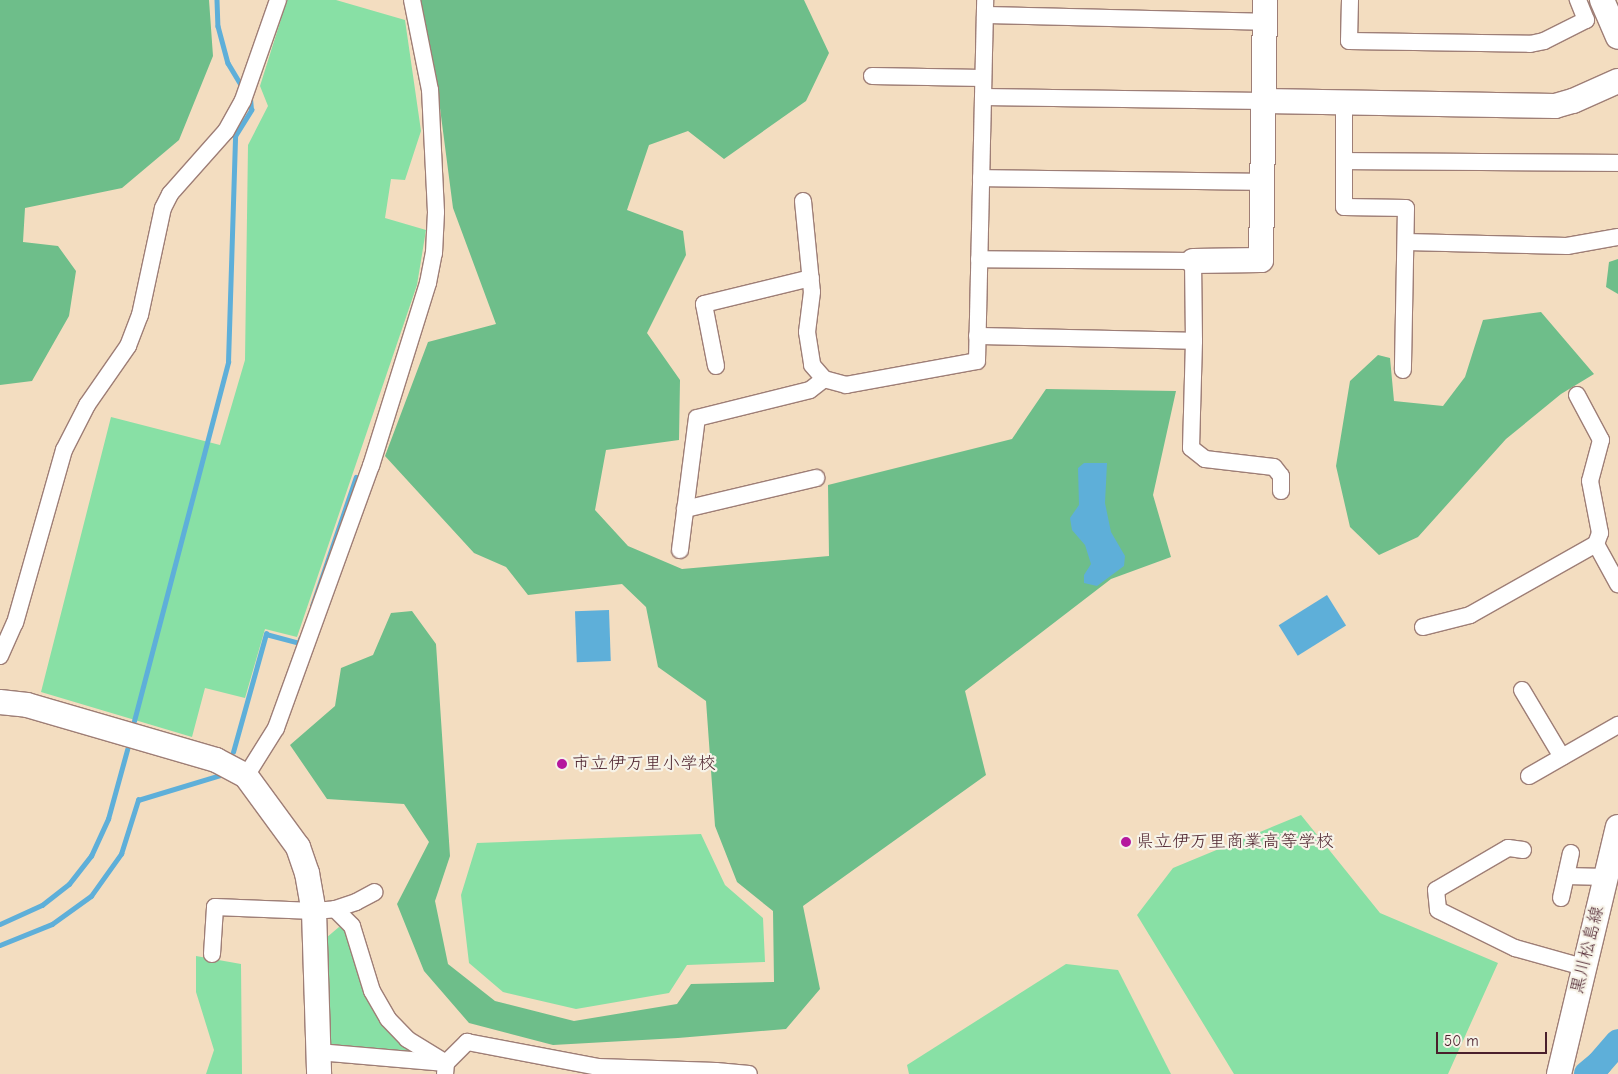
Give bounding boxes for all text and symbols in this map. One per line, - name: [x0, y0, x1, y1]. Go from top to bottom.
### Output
- place label: 市立伊万里小学校: [572, 753, 716, 775]
- marker: 市立伊万里小学校: [556, 758, 568, 770]
- place label: 県立伊万里商業高等学校: [1136, 831, 1334, 853]
- marker: 県立伊万里商業高等学校: [1120, 836, 1132, 848]
- street label: 黒川松島線: [1567, 904, 1609, 996]
- scale bar: [1438, 1022, 1549, 1054]
- text: 50 m: [1444, 1032, 1479, 1050]

